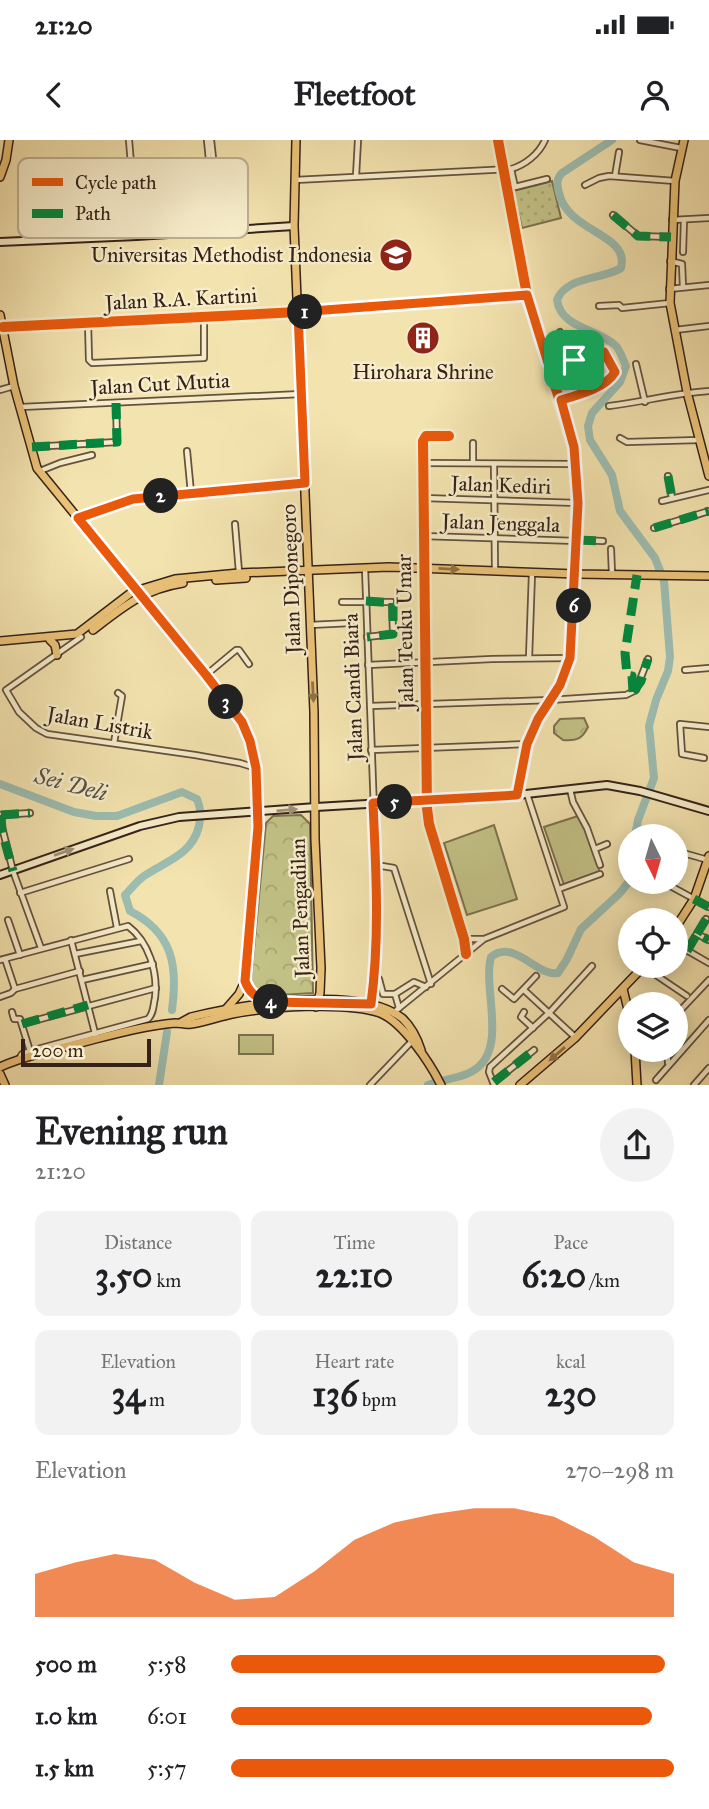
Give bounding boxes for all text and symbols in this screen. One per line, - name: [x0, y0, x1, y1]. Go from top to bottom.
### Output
- text: 21:20: [35, 9, 93, 41]
- text: Fleetfoot: [293, 75, 416, 114]
- icon: back: [35, 76, 73, 114]
- icon: person: [636, 76, 674, 114]
- legend: [18, 158, 248, 238]
- text: Cycle path: [75, 171, 157, 194]
- text: Path: [75, 202, 111, 225]
- school or university icon: Universitas Methodist Indonesia: [377, 236, 415, 274]
- place label: Universitas Methodist Indonesia: [91, 242, 372, 268]
- street label: Jalan R.A. Kartini: [102, 282, 258, 316]
- pin: 1: [288, 294, 322, 330]
- text: 1: [301, 300, 308, 323]
- building icon: Hirohara Shrine: [404, 319, 442, 357]
- pin: [544, 330, 604, 390]
- icon: arrive: [555, 341, 593, 379]
- place label: Hirohara Shrine: [352, 359, 494, 385]
- street label: Jalan Cut Mutia: [88, 367, 230, 401]
- street label: Jalan Kediri: [448, 470, 552, 500]
- pin: 2: [144, 478, 178, 514]
- text: 2: [156, 484, 165, 507]
- street label: Jalan Diponegoro: [275, 503, 307, 656]
- street label: Jalan Jenggala: [439, 508, 561, 538]
- street label: Jalan Teuku Umar: [391, 554, 419, 712]
- one-way arrow: [439, 564, 461, 575]
- pin: 6: [556, 588, 592, 624]
- text: 6: [569, 594, 578, 617]
- street label: Jalan Candi Biara: [337, 613, 369, 763]
- one-way arrow: [308, 682, 319, 704]
- pin: 3: [208, 684, 244, 720]
- text: 3: [222, 690, 229, 713]
- street label: Jalan Listrik: [43, 701, 155, 745]
- water label: Sei Deli: [31, 761, 111, 807]
- pin: 5: [378, 784, 412, 820]
- text: 5: [390, 790, 399, 813]
- one-way arrow: [276, 804, 298, 815]
- north arrow: [618, 824, 688, 894]
- map controls: [618, 824, 688, 1062]
- street label: Jalan Pengadilan: [285, 838, 316, 980]
- one-way arrow: [54, 847, 75, 858]
- button: locate: [618, 908, 688, 978]
- pin: 4: [254, 984, 288, 1020]
- text: 4: [265, 990, 276, 1013]
- button: layers: [618, 992, 688, 1062]
- scale bar: [21, 1036, 150, 1067]
- text: 200 m: [32, 1039, 84, 1062]
- one-way arrow: [548, 1046, 566, 1062]
- text: Evening run: [35, 1108, 228, 1154]
- button: share: [600, 1108, 674, 1182]
- text: 21:20: [35, 1157, 86, 1185]
- text: Distance: [104, 1231, 172, 1254]
- text: Time: [333, 1231, 376, 1254]
- text: Pace: [554, 1231, 588, 1254]
- text: 3.50: [95, 1254, 152, 1297]
- text: 22:10: [316, 1254, 393, 1297]
- text: 6:20: [522, 1254, 586, 1297]
- text: km: [152, 1269, 181, 1292]
- text: /km: [586, 1269, 620, 1292]
- text: Elevation: [100, 1350, 176, 1373]
- text: Heart rate: [315, 1350, 394, 1373]
- text: kcal: [556, 1350, 586, 1373]
- text: 34: [111, 1373, 145, 1416]
- text: 136: [312, 1373, 358, 1416]
- text: 230: [545, 1373, 597, 1416]
- text: m: [145, 1388, 165, 1411]
- text: bpm: [358, 1388, 397, 1411]
- text: Elevation: [35, 1456, 126, 1484]
- text: 270–298 m: [565, 1456, 674, 1484]
- text: 500 m: [35, 1650, 97, 1678]
- text: 5:58: [147, 1650, 186, 1678]
- text: 1.0 km: [35, 1702, 97, 1730]
- text: 6:01: [147, 1702, 187, 1730]
- text: 1.5 km: [35, 1754, 94, 1782]
- text: 5:57: [147, 1754, 186, 1782]

